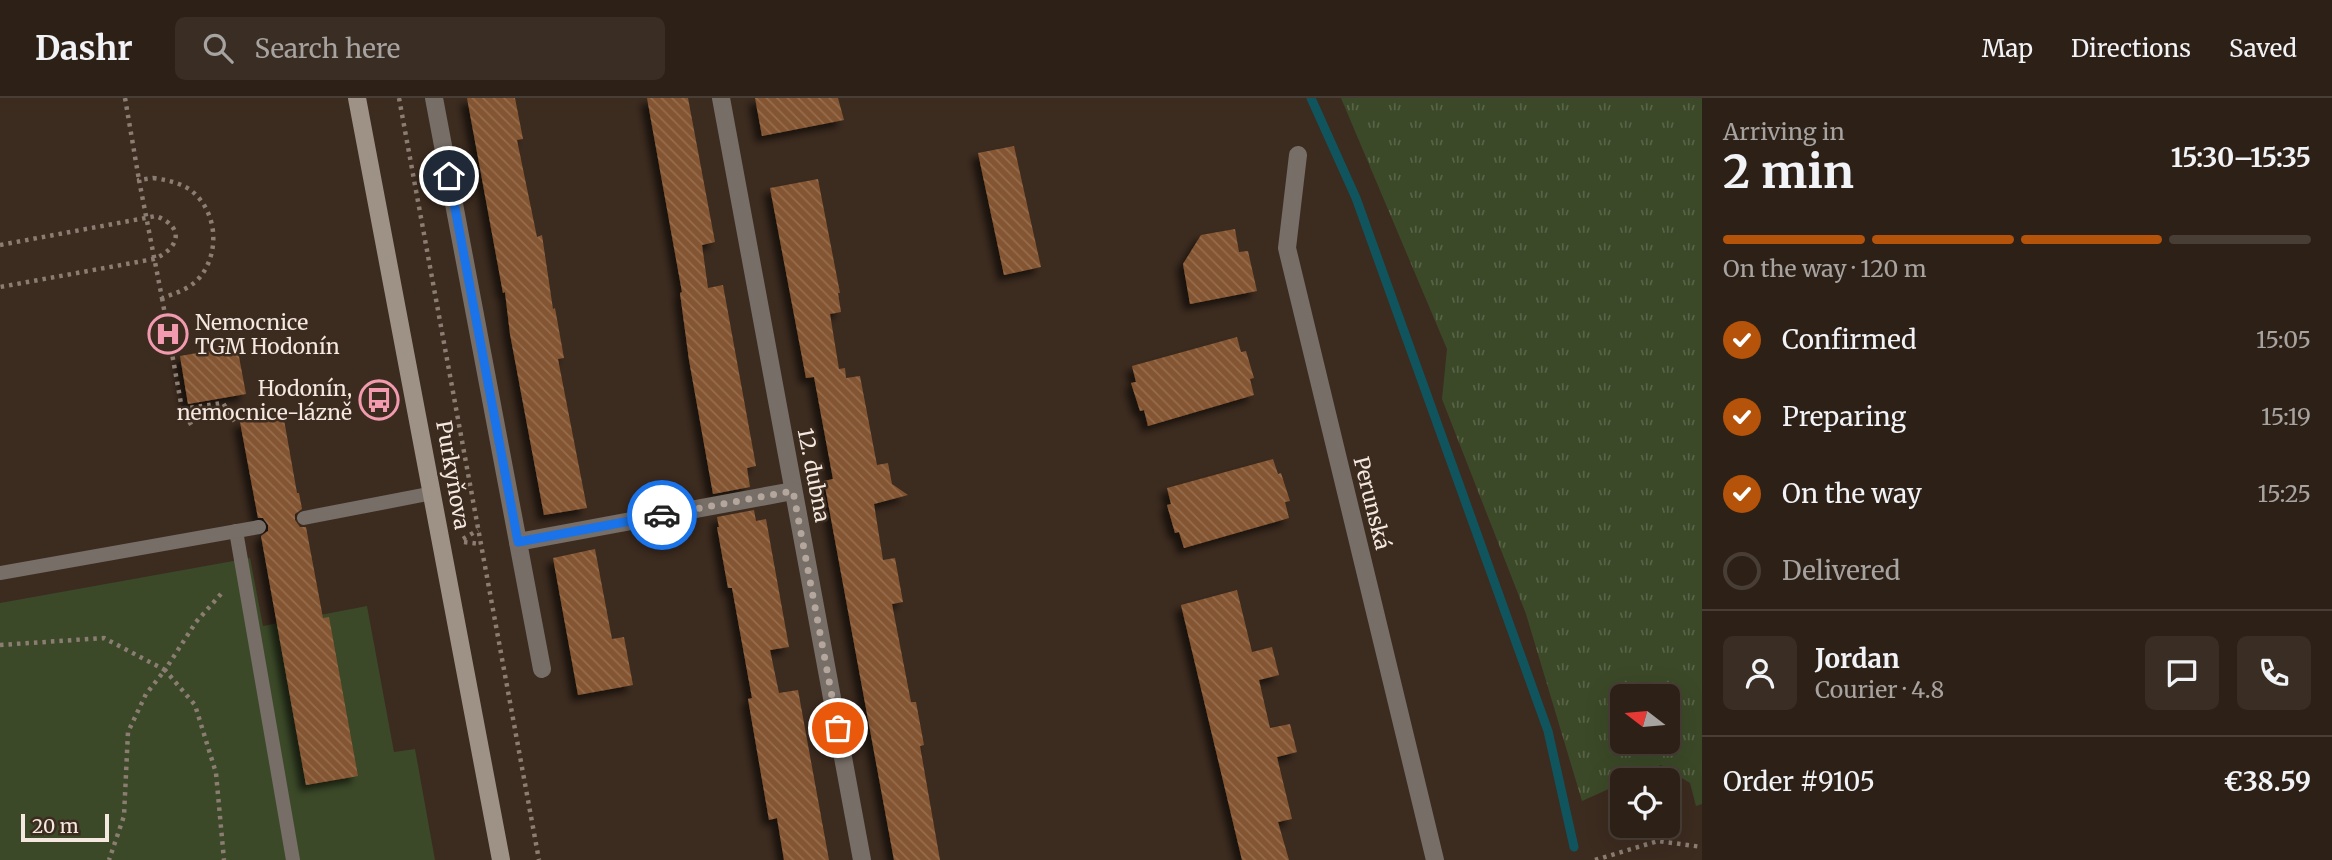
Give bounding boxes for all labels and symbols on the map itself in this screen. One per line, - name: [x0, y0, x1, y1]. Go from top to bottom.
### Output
- pin: [419, 146, 479, 206]
- place label: Nemocnice TGM Hodonín: [195, 309, 340, 360]
- hospital icon: Nemocnice TGM Hodonín: [147, 313, 189, 355]
- place label: Hodonín, nemocnice-lázně: [177, 375, 352, 426]
- bus stop icon: Hodonín, nemocnice-lázně: [358, 379, 400, 421]
- street label: Purkyňova: [430, 418, 476, 532]
- street label: 12. dubna: [792, 426, 836, 524]
- street label: Perunská: [1347, 454, 1397, 552]
- courier: [627, 480, 697, 550]
- north arrow: [1610, 684, 1680, 754]
- pin: [808, 698, 868, 758]
- scale bar: [21, 811, 108, 843]

